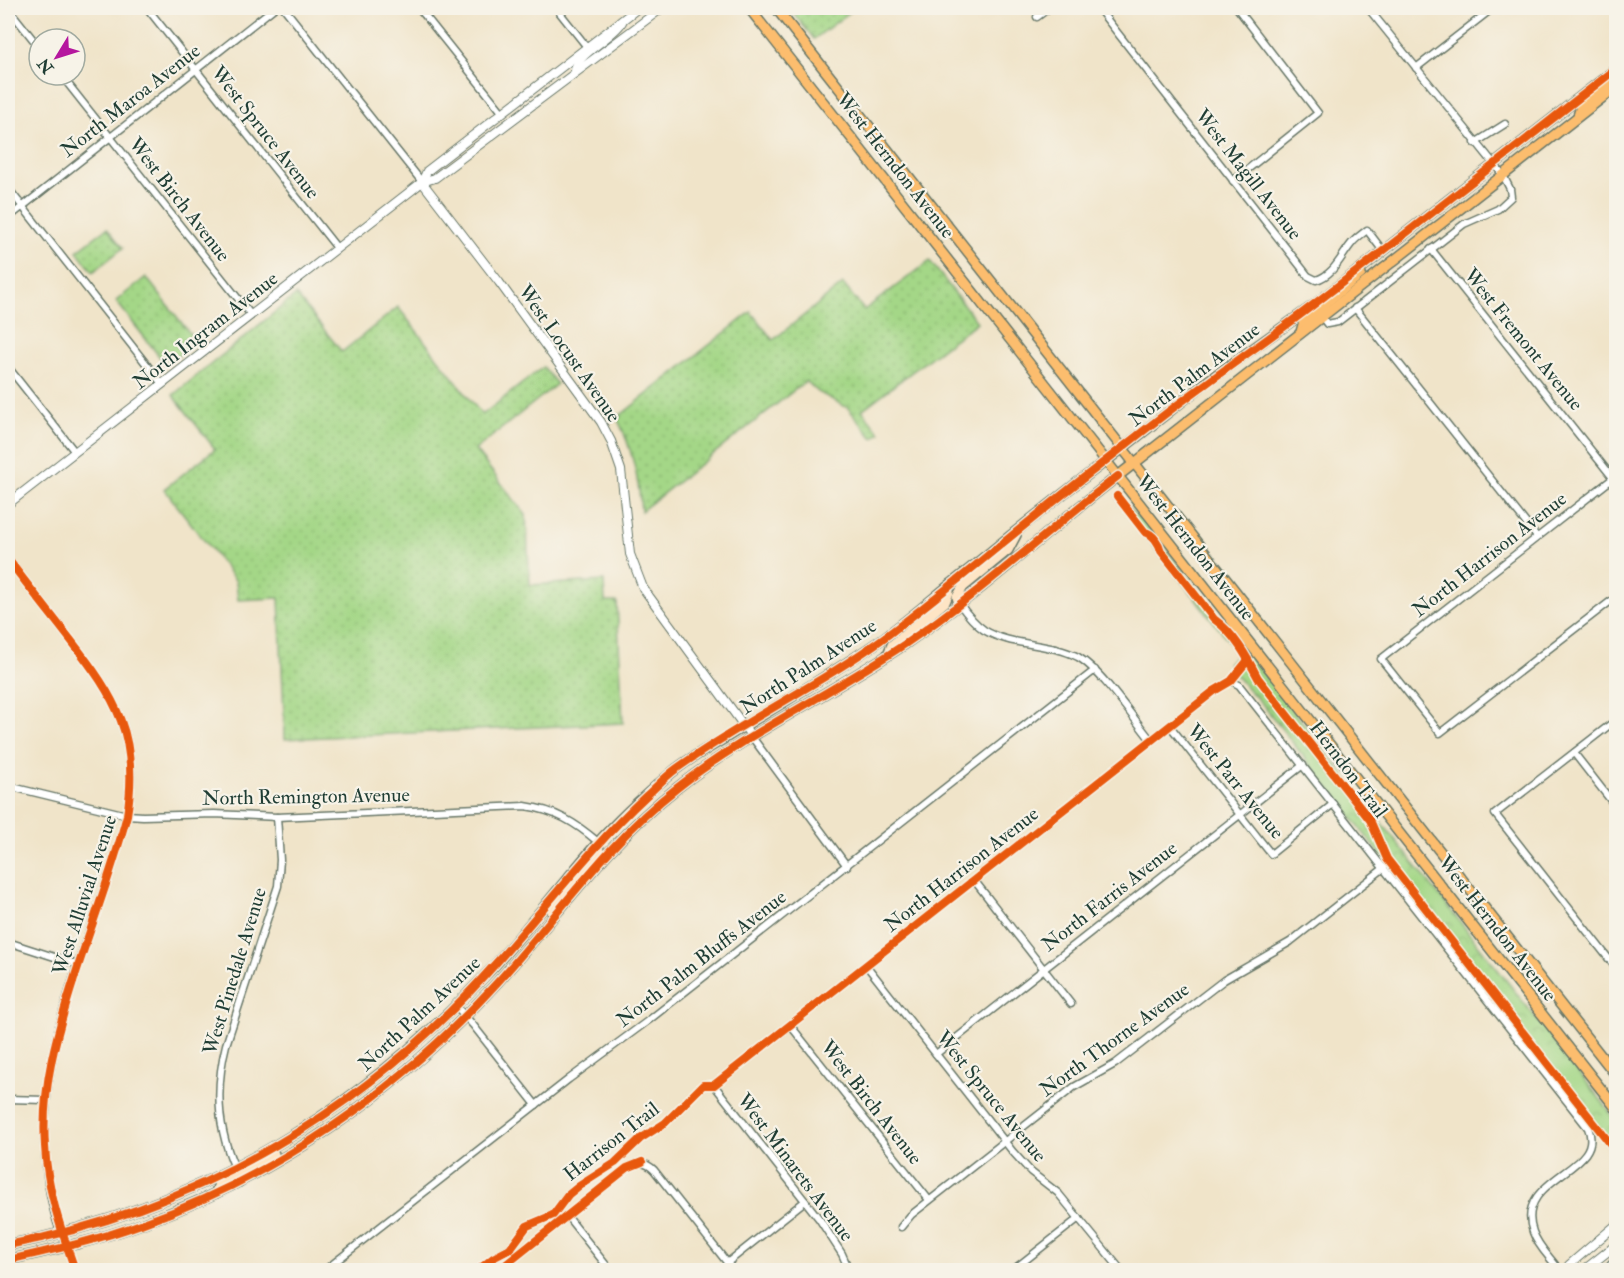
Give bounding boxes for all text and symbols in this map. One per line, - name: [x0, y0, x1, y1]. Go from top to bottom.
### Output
- north arrow: [27, 27, 87, 87]
- street label: North Maroa Avenue: [55, 38, 205, 163]
- text: N: [33, 53, 59, 78]
- street label: West Spruce Avenue: [204, 60, 325, 204]
- street label: West Herndon Avenue: [830, 86, 960, 243]
- street label: West Magill Avenue: [1189, 103, 1308, 245]
- street label: West Birch Avenue: [123, 131, 236, 266]
- street label: West Fremont Avenue: [1458, 262, 1589, 416]
- street label: North Ingram Avenue: [128, 266, 283, 395]
- street label: West Locust Avenue: [512, 279, 626, 427]
- street label: North Palm Avenue: [1124, 317, 1265, 432]
- street label: West Herndon Avenue: [1130, 468, 1260, 625]
- street label: North Harrison Avenue: [1407, 486, 1572, 623]
- street label: North Palm Avenue: [735, 613, 881, 720]
- street label: Herndon Trail: [1304, 716, 1393, 823]
- street label: West Parr Avenue: [1181, 718, 1290, 844]
- street label: North Remington Avenue: [202, 782, 410, 811]
- street label: North Harrison Avenue: [879, 801, 1044, 938]
- street label: West Alluvial Avenue: [46, 812, 122, 979]
- street label: North Farris Avenue: [1037, 836, 1182, 957]
- street label: West Herndon Avenue: [1432, 849, 1562, 1006]
- street label: West Pinedale Avenue: [197, 884, 272, 1059]
- street label: North Palm Bluffs Avenue: [611, 884, 791, 1033]
- street label: North Palm Avenue: [353, 950, 486, 1076]
- street label: North Thorne Avenue: [1035, 977, 1194, 1102]
- street label: West Spruce Avenue: [930, 1025, 1052, 1168]
- street label: West Birch Avenue: [815, 1034, 928, 1169]
- street label: West Minarets Avenue: [731, 1088, 859, 1246]
- street label: Harrison Trail: [558, 1096, 664, 1187]

